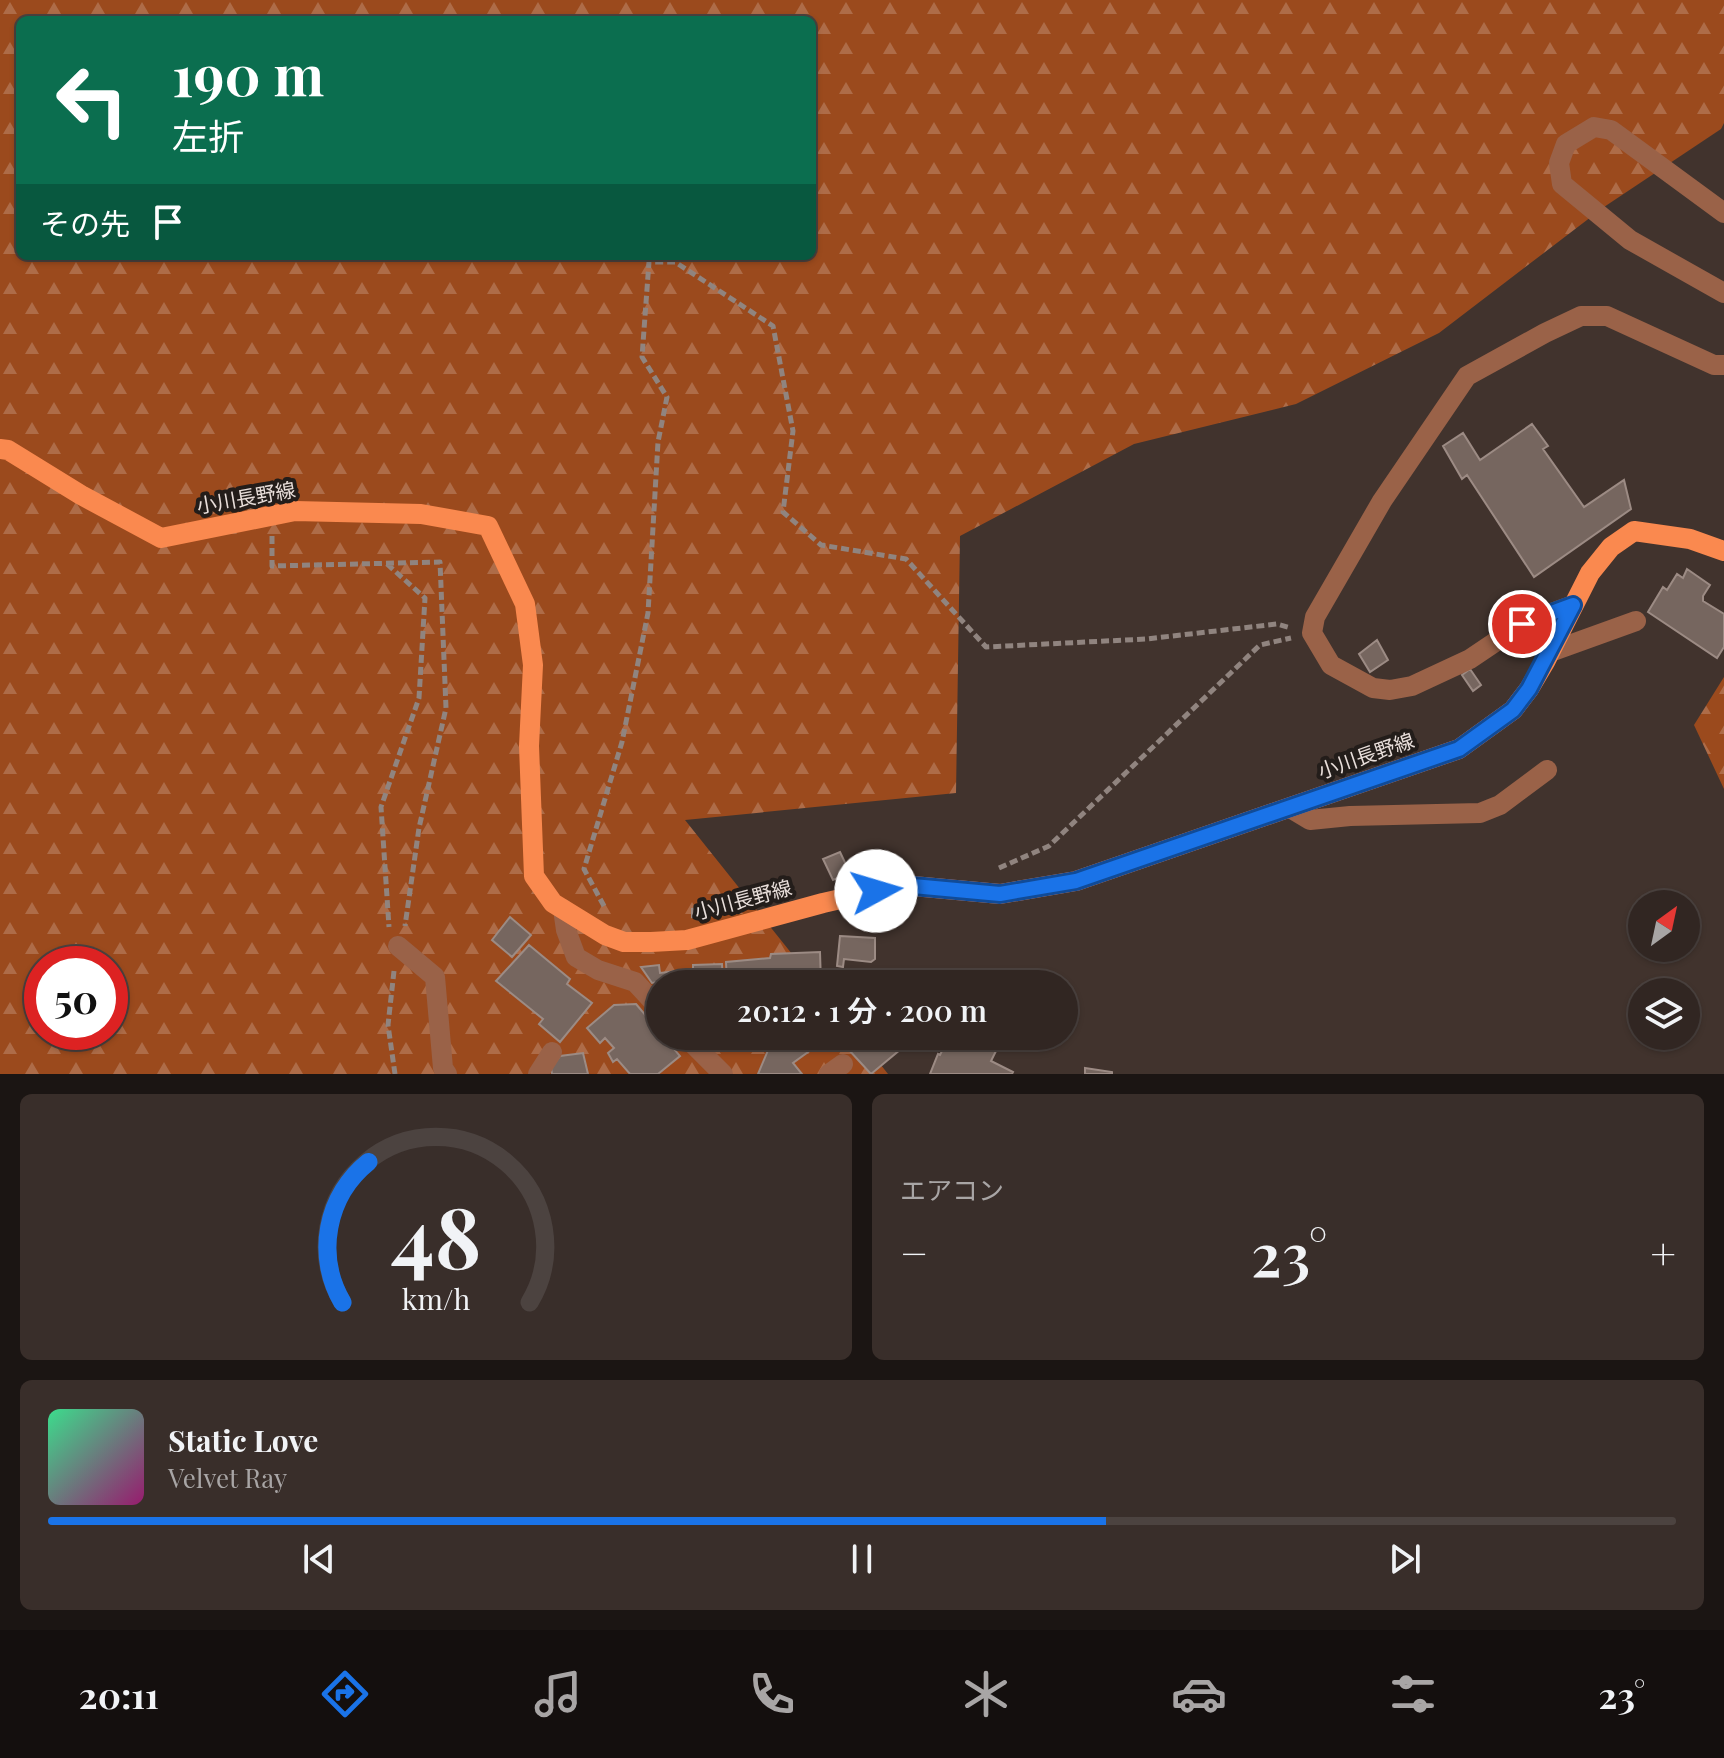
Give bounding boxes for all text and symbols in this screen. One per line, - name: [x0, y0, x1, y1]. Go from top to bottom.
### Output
- text: 190 m: [172, 36, 324, 111]
- icon: left: [40, 48, 144, 152]
- text: 左折: [172, 111, 244, 159]
- icon: arrive: [146, 200, 190, 244]
- text: その先: [40, 203, 130, 243]
- street label: 小川長野線: [194, 475, 297, 519]
- pin: [1488, 590, 1556, 658]
- icon: arrive: [1500, 602, 1544, 646]
- street label: 小川長野線: [1314, 726, 1417, 784]
- position arrow: [834, 849, 918, 933]
- street label: 小川長野線: [691, 873, 794, 925]
- north arrow: [1628, 890, 1700, 962]
- map controls: [1628, 890, 1700, 1050]
- speed limit sign: 50: [24, 946, 128, 1050]
- button: layers: [1628, 978, 1700, 1050]
- text: 20:12 · 1 分 · 200 m: [737, 990, 987, 1030]
- text: エアコン: [900, 1172, 1004, 1207]
- text: 48: [391, 1179, 481, 1290]
- text: 23°: [1251, 1212, 1328, 1292]
- text: −: [900, 1222, 928, 1281]
- text: +: [1650, 1222, 1676, 1281]
- text: km/h: [402, 1279, 470, 1317]
- text: Static Love: [168, 1420, 318, 1460]
- text: Velvet Ray: [168, 1460, 287, 1495]
- icon: previous: [297, 1537, 341, 1581]
- icon: pause: [840, 1537, 884, 1581]
- icon: next: [1383, 1537, 1427, 1581]
- icon: directions: [317, 1666, 373, 1722]
- icon: music: [530, 1666, 586, 1722]
- icon: phone: [744, 1666, 800, 1722]
- icon: climate: [958, 1666, 1014, 1722]
- icon: car: [1171, 1666, 1227, 1722]
- icon: filters: [1385, 1666, 1441, 1722]
- text: 20:11: [79, 1670, 159, 1718]
- text: 23°: [1599, 1670, 1645, 1718]

